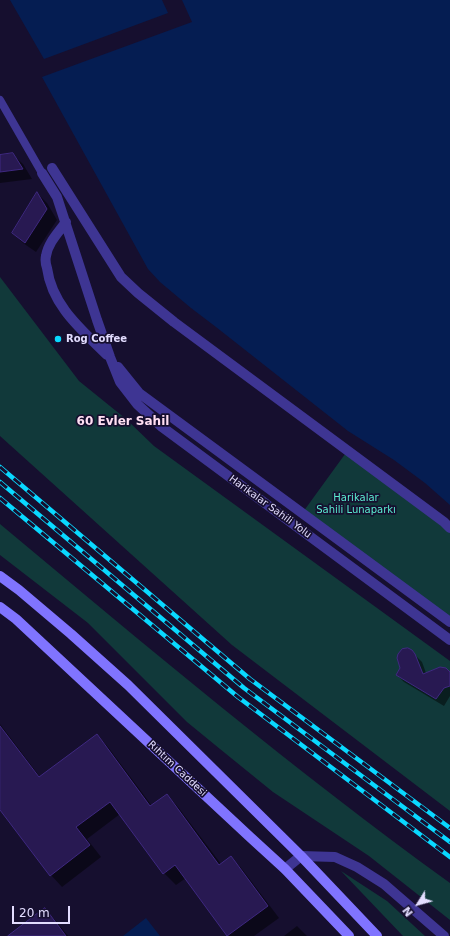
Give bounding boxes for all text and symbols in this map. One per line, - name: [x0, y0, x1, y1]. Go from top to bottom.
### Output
- place label: Rog Coffee: [66, 333, 127, 345]
- marker: Rog Coffee: [53, 334, 63, 344]
- district label: 60 Evler Sahil: [77, 415, 169, 429]
- street label: Harikalar Sahili Yolu: [227, 473, 313, 541]
- park label: Harikalar Sahili Lunaparkı: [316, 492, 396, 516]
- street label: Rıhtım Caddesi: [145, 739, 209, 799]
- north arrow: [398, 884, 438, 924]
- scale bar: [14, 898, 72, 924]
- text: N: [400, 904, 416, 919]
- text: 20 m: [19, 906, 50, 920]

